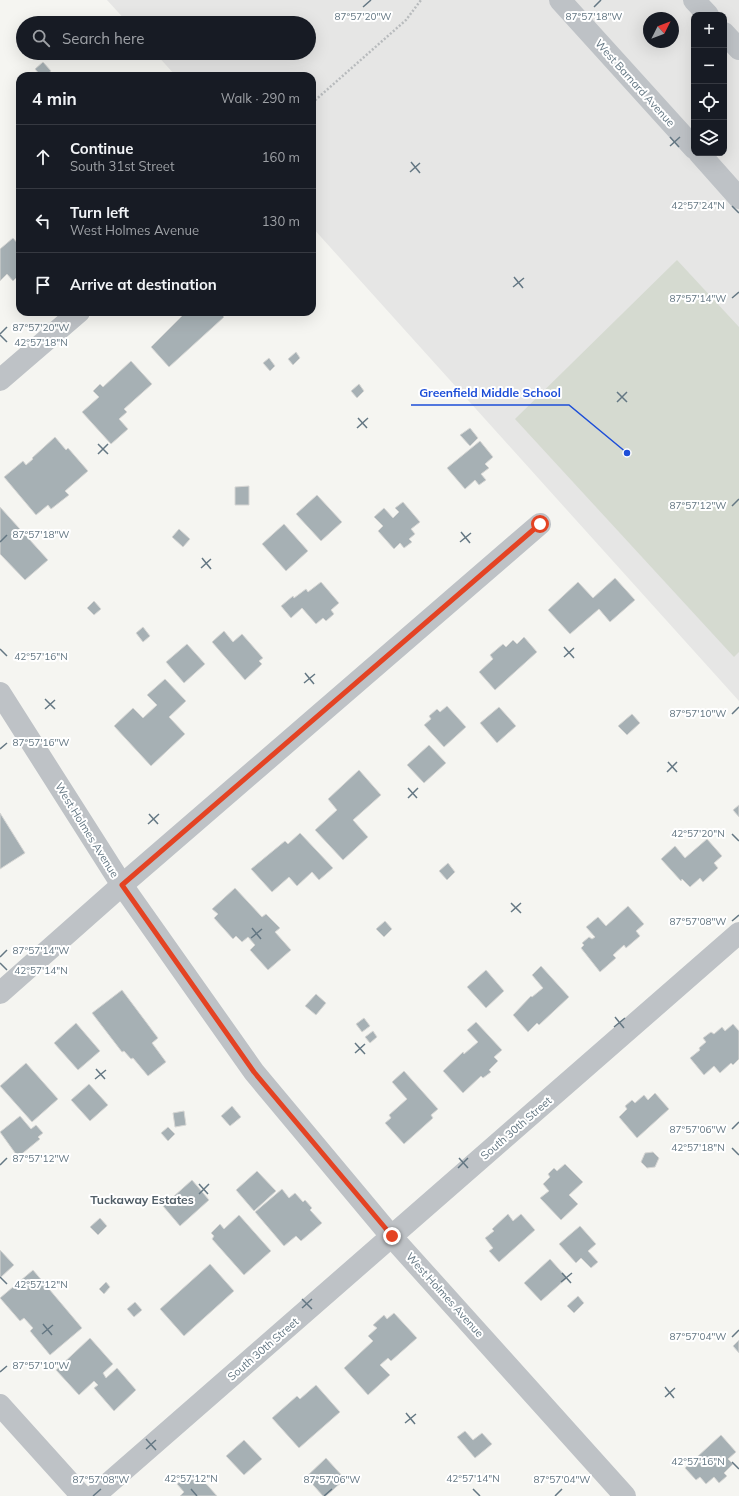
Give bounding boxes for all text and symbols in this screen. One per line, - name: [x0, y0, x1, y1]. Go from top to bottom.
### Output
- text: 87°57'20"W: [335, 10, 391, 23]
- text: 87°57'18"W: [566, 10, 622, 23]
- north arrow: [643, 12, 679, 48]
- map controls: [691, 12, 727, 156]
- button: +: [691, 12, 727, 48]
- search box: [16, 16, 316, 60]
- icon: search: [30, 27, 52, 49]
- text: Search here: [62, 29, 144, 48]
- street label: West Barnard Avenue: [592, 37, 678, 130]
- button: −: [691, 48, 727, 84]
- button: locate: [691, 84, 727, 120]
- text: 4 min: [32, 88, 77, 109]
- text: Walk · 290 m: [221, 90, 300, 106]
- button: layers: [691, 120, 727, 156]
- text: Continue: [70, 139, 133, 158]
- icon: ahead: [32, 146, 54, 168]
- text: 160 m: [262, 149, 300, 165]
- text: South 31st Street: [70, 158, 174, 174]
- text: 42°57'24"N: [671, 199, 725, 212]
- text: Turn left: [70, 203, 129, 222]
- icon: left: [32, 210, 54, 232]
- text: 130 m: [262, 213, 300, 229]
- text: West Holmes Avenue: [70, 222, 199, 238]
- icon: arrive: [32, 274, 54, 296]
- text: Arrive at destination: [70, 275, 217, 294]
- text: 87°57'14"W: [670, 292, 726, 305]
- text: 87°57'20"W: [13, 321, 69, 334]
- text: 42°57'18"N: [14, 336, 68, 349]
- callout: Greenfield Middle School: [411, 381, 569, 405]
- text: Greenfield Middle School: [419, 385, 561, 400]
- text: 87°57'12"W: [670, 499, 726, 512]
- route start: [531, 515, 549, 533]
- text: 87°57'18"W: [13, 528, 69, 541]
- text: 42°57'16"N: [14, 650, 68, 663]
- text: 87°57'10"W: [670, 707, 726, 720]
- text: 87°57'16"W: [13, 736, 69, 749]
- street label: West Holmes Avenue: [52, 780, 122, 880]
- text: 42°57'20"N: [671, 827, 725, 840]
- text: 87°57'08"W: [670, 915, 726, 928]
- text: 87°57'14"W: [13, 944, 69, 957]
- text: 42°57'14"N: [14, 964, 68, 977]
- street label: South 30th Street: [478, 1093, 554, 1163]
- text: 87°57'06"W: [670, 1123, 726, 1136]
- text: 42°57'18"N: [671, 1141, 725, 1154]
- text: 87°57'12"W: [13, 1152, 69, 1165]
- district label: Tuckaway Estates: [90, 1192, 194, 1207]
- route end: [383, 1227, 401, 1245]
- street label: West Holmes Avenue: [403, 1250, 487, 1340]
- text: 42°57'12"N: [14, 1278, 68, 1291]
- street label: South 30th Street: [225, 1314, 301, 1384]
- text: 87°57'04"W: [670, 1330, 726, 1343]
- text: 87°57'10"W: [13, 1359, 69, 1372]
- text: 42°57'16"N: [671, 1455, 725, 1468]
- text: 42°57'12"N: [164, 1472, 218, 1485]
- text: 42°57'14"N: [446, 1472, 500, 1485]
- text: 87°57'08"W: [73, 1473, 129, 1486]
- text: 87°57'06"W: [304, 1473, 360, 1486]
- text: 87°57'04"W: [534, 1473, 590, 1486]

